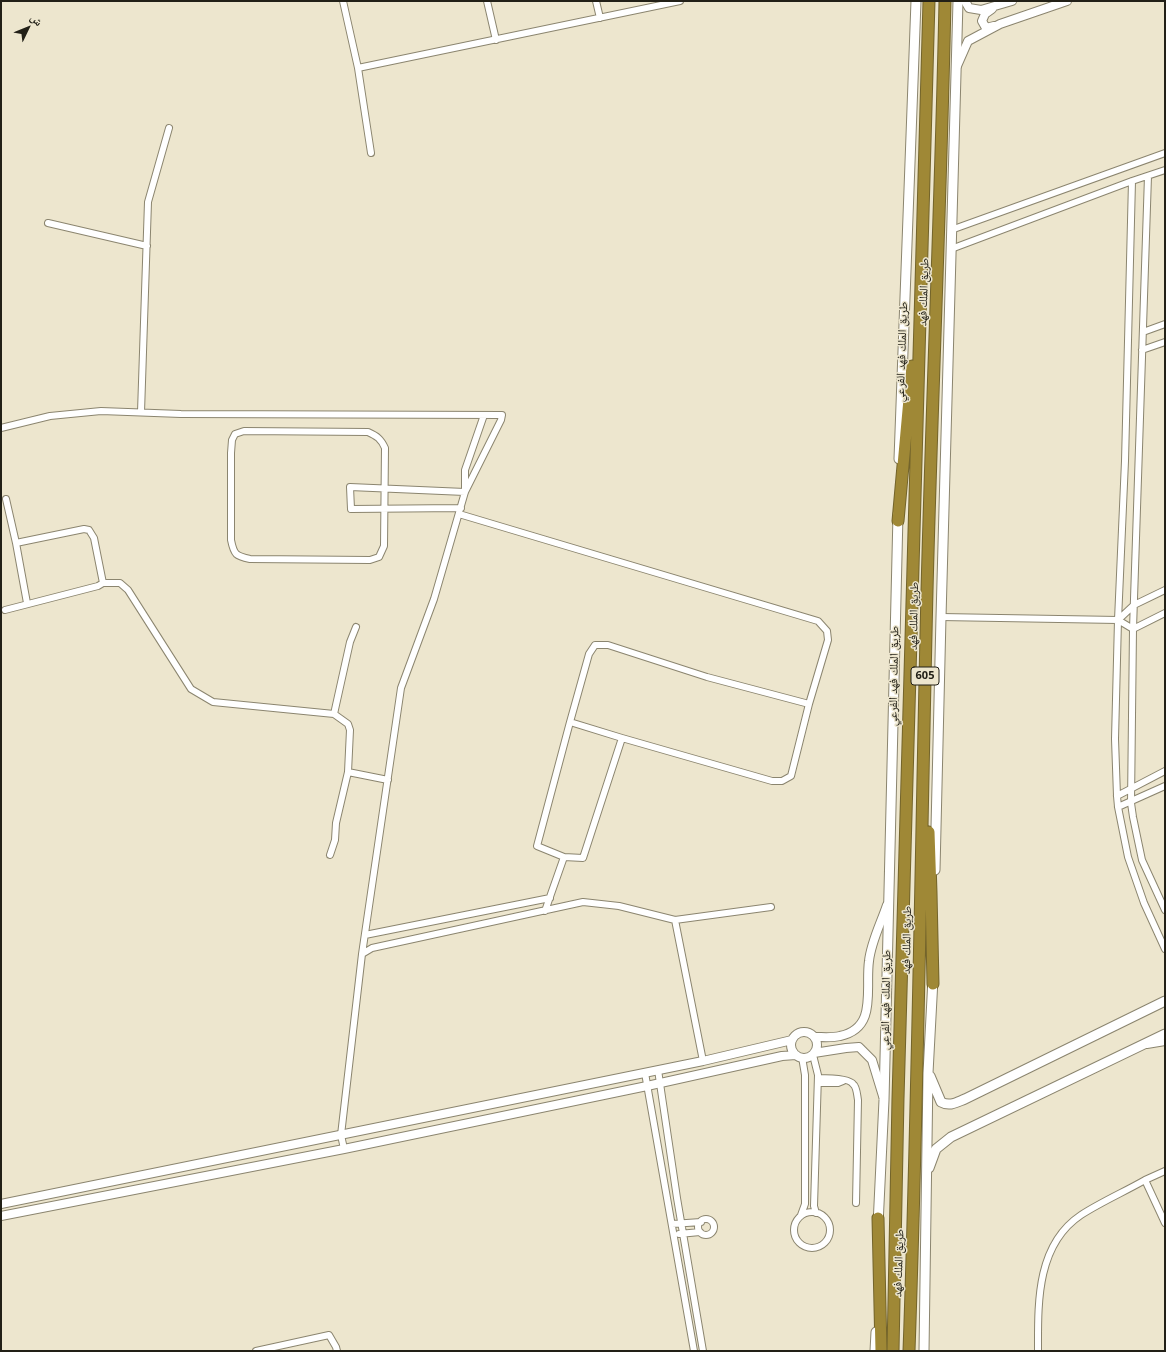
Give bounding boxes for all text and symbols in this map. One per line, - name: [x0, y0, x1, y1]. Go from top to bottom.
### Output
- north arrow: [8, 8, 48, 48]
- text: ش: [28, 10, 47, 29]
- street label: طريق الملك فهد: [916, 258, 932, 326]
- street label: طريق الملك فهد الفرعي: [893, 301, 911, 403]
- street label: طريق الملك فهد: [906, 582, 922, 650]
- street label: طريق الملك فهد الفرعي: [886, 626, 902, 726]
- road number: 605: [911, 667, 939, 685]
- street label: طريق الملك فهد: [899, 906, 915, 974]
- street label: طريق الملك فهد الفرعي: [878, 950, 894, 1050]
- street label: طريق الملك فهد: [891, 1229, 907, 1297]

